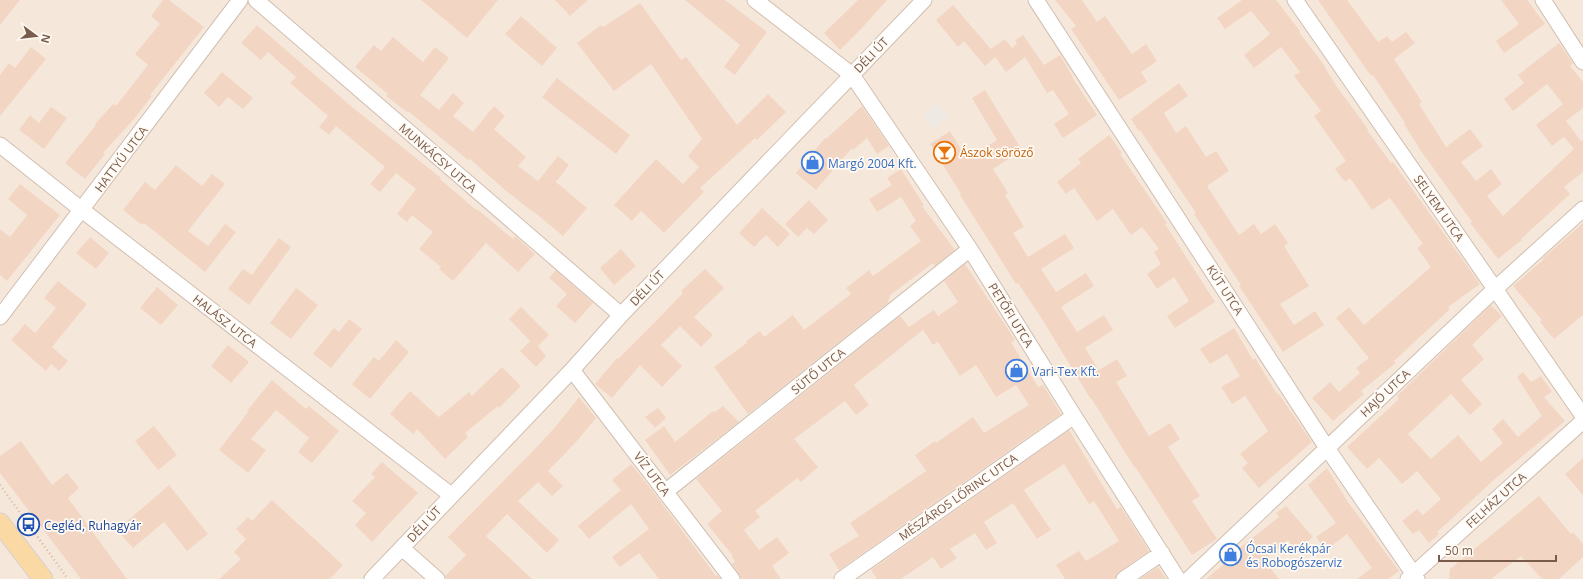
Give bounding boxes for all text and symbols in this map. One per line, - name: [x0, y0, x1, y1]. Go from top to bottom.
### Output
- north arrow: [16, 16, 56, 56]
- text: N: [38, 32, 55, 45]
- street label: DÉLI ÚT: [850, 33, 892, 77]
- street label: MUNKÁCSY UTCA: [395, 119, 481, 197]
- street label: HATTYÚ UTCA: [91, 122, 152, 196]
- bar icon: Ászok söröző: [932, 139, 958, 165]
- place label: Ászok söröző: [960, 144, 1033, 161]
- shop icon: Margó 2004 Kft.: [800, 150, 826, 176]
- place label: Margó 2004 Kft.: [828, 155, 917, 172]
- street label: SELYEM UTCA: [1410, 171, 1468, 245]
- street label: KÚT UTCA: [1203, 262, 1248, 319]
- street label: DÉLI ÚT: [626, 266, 668, 310]
- street label: PETŐFI UTCA: [984, 280, 1038, 351]
- street label: HALÁSZ UTCA: [189, 290, 261, 352]
- street label: SÜTŐ UTCA: [787, 344, 849, 398]
- shop icon: Vari-Tex Kft.: [1003, 358, 1029, 384]
- place label: Vari-Tex Kft.: [1032, 363, 1099, 380]
- street label: HAJÓ UTCA: [1356, 365, 1414, 421]
- street label: VÍZ UTCA: [630, 449, 674, 500]
- street label: MÉSZÁROS LŐRINC UTCA: [895, 449, 1021, 545]
- street label: FELHÁZ UTCA: [1462, 468, 1530, 532]
- street label: DÉLI ÚT: [403, 502, 445, 546]
- bus stop icon: Cegléd, Ruhagyár: [15, 512, 41, 538]
- place label: Cegléd, Ruhagyár: [44, 517, 141, 534]
- scale bar: [1439, 537, 1556, 563]
- place label: Ócsai Kerékpár és Robogószerviz: [1246, 540, 1343, 571]
- shop icon: Ócsai Kerékpár és Robogószerviz: [1218, 542, 1244, 568]
- text: 50 m: [1445, 542, 1473, 559]

